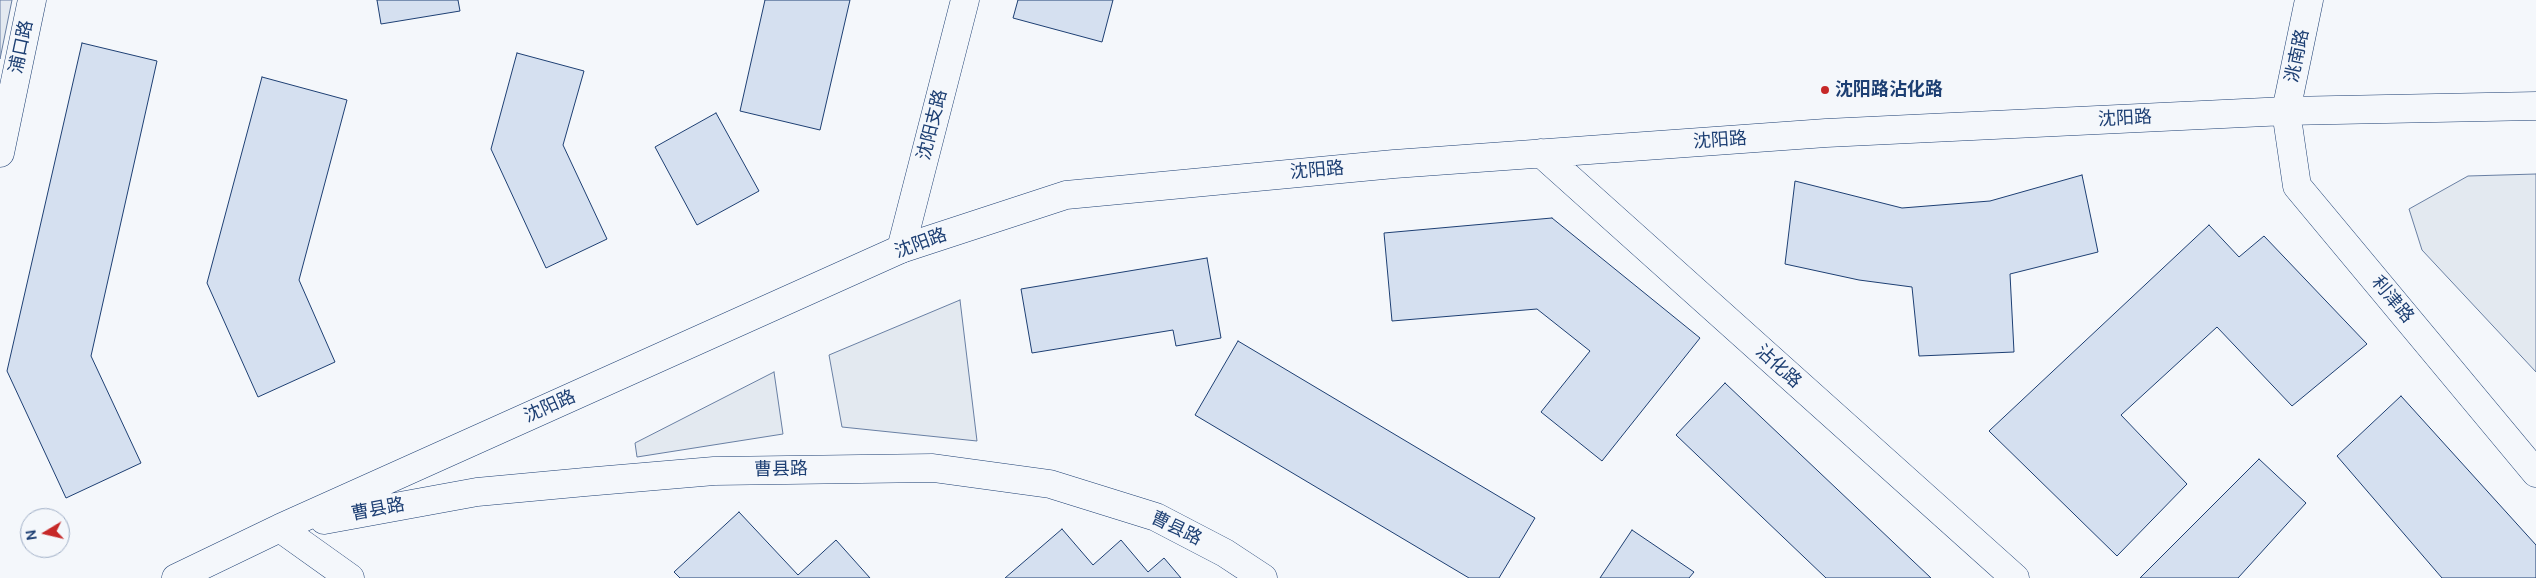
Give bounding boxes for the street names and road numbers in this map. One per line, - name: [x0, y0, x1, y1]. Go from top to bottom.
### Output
- street label: 浦口路: [6, 18, 38, 76]
- street label: 洮南路: [2282, 27, 2314, 85]
- street label: 沈阳支路: [914, 87, 952, 163]
- street label: 沈阳路: [2097, 107, 2153, 131]
- street label: 沈阳路: [1692, 128, 1748, 154]
- street label: 沈阳路: [1289, 158, 1345, 184]
- street label: 沈阳路: [892, 225, 950, 263]
- street label: 利津路: [2366, 272, 2418, 328]
- street label: 沾化路: [1751, 341, 1805, 393]
- street label: 沈阳路: [521, 386, 579, 428]
- street label: 曹县路: [754, 459, 808, 481]
- street label: 曹县路: [349, 494, 407, 526]
- street label: 曹县路: [1147, 507, 1205, 551]

